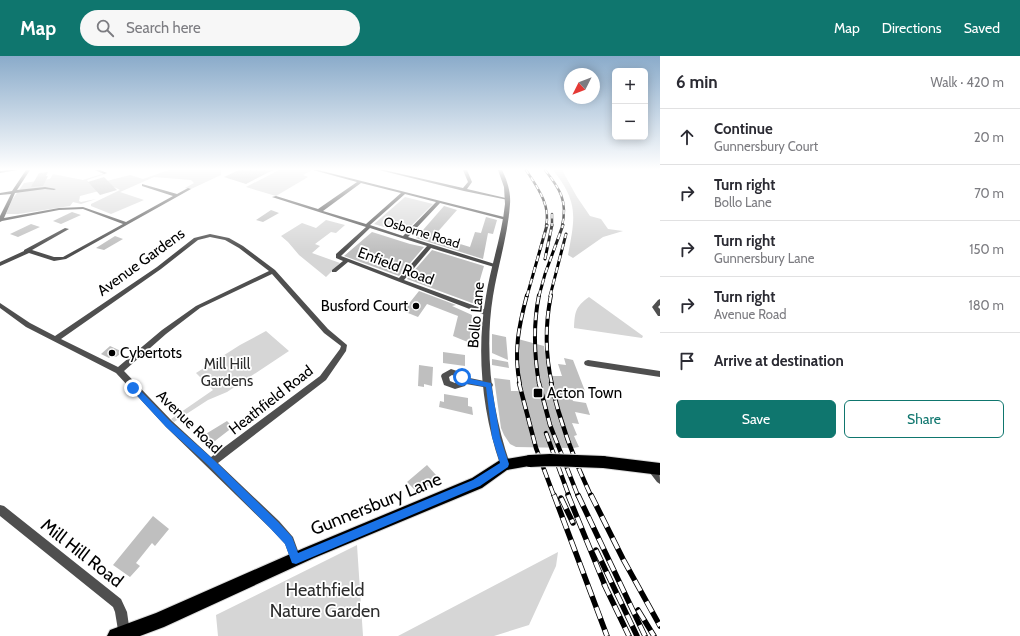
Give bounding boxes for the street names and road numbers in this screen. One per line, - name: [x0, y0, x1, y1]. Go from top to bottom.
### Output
- street label: Osborne Road: [382, 213, 462, 251]
- street label: Avenue Gardens: [94, 224, 188, 300]
- street label: Enfield Road: [355, 243, 437, 289]
- street label: Bollo Lane: [464, 281, 488, 349]
- street label: Heathfield Road: [225, 362, 317, 438]
- street label: Avenue Road: [153, 387, 225, 457]
- street label: Gunnersbury Lane: [307, 468, 445, 540]
- street label: Mill Hill Road: [36, 514, 128, 592]

